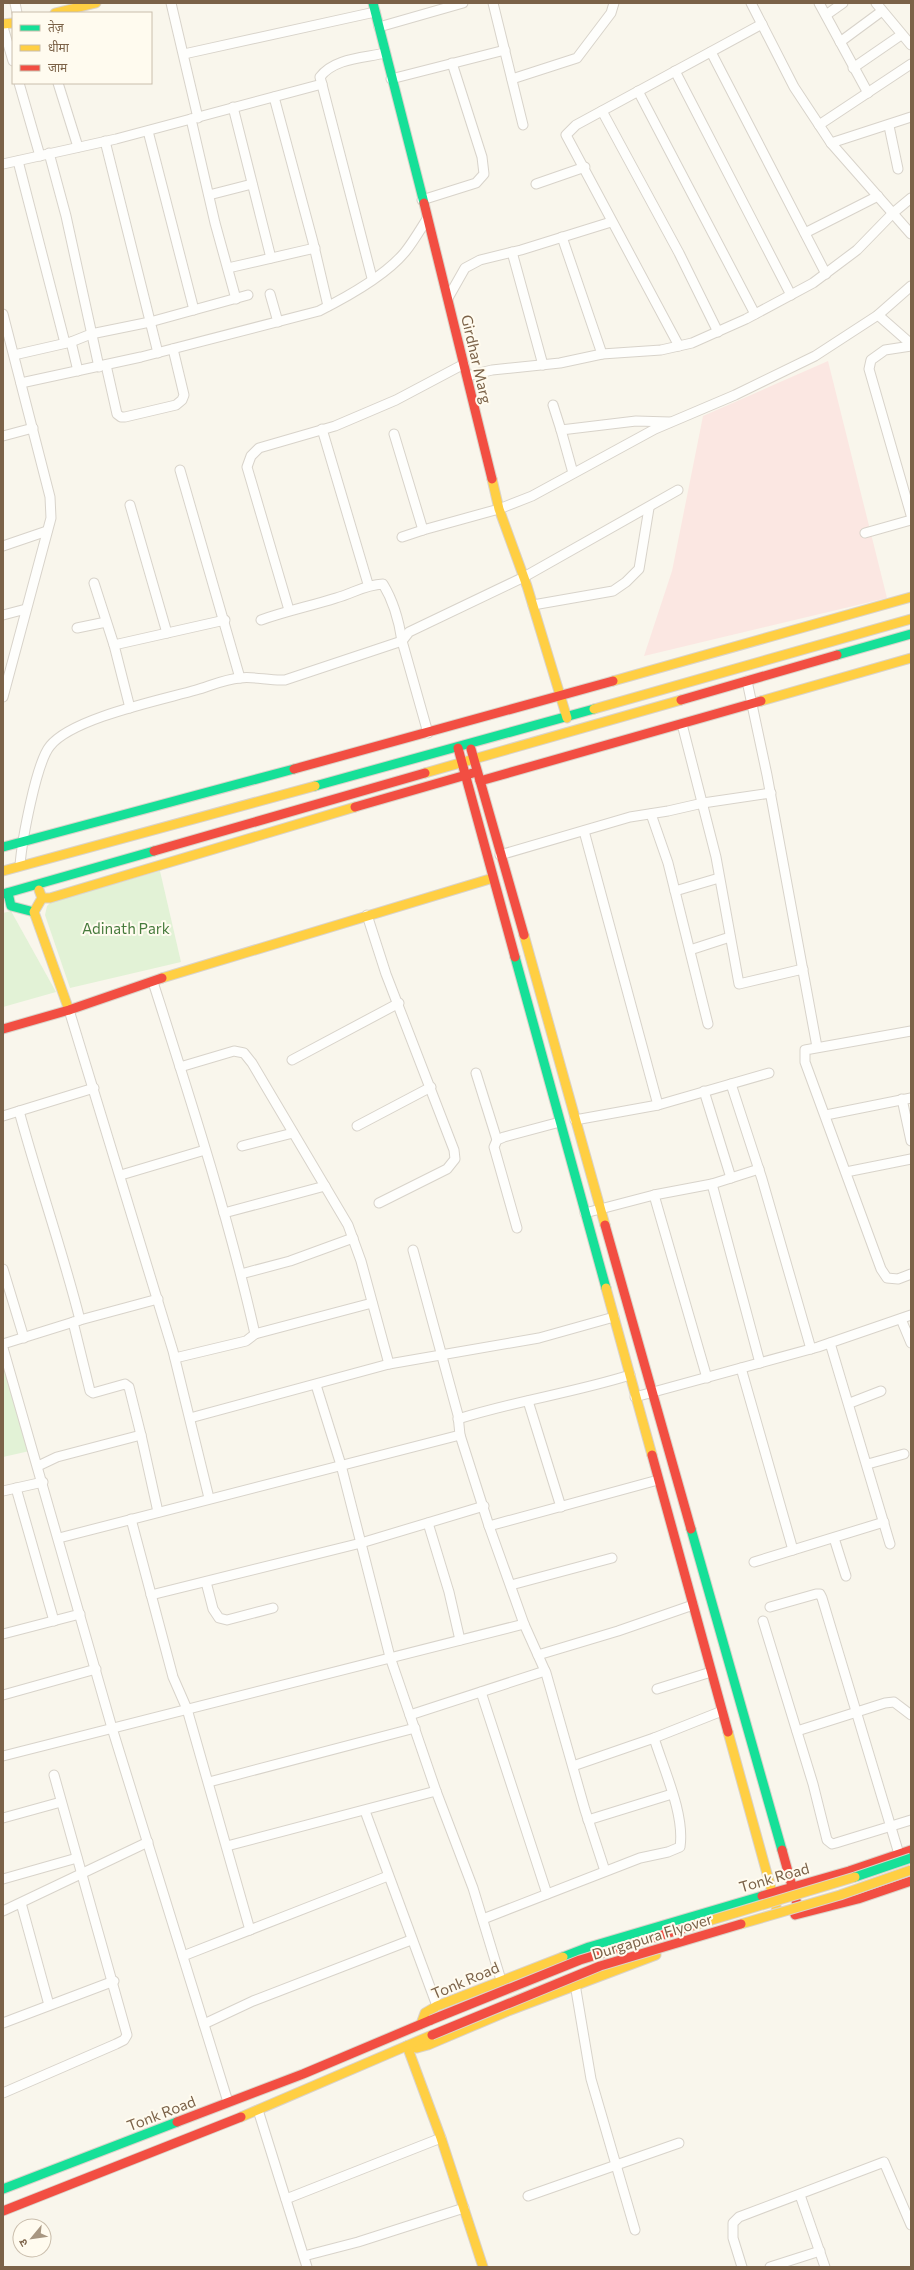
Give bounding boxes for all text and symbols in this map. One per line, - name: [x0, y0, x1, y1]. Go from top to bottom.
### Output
- legend: [12, 12, 152, 84]
- text: तेज़: [48, 20, 65, 34]
- text: धीमा: [48, 40, 70, 54]
- text: जाम: [48, 60, 68, 74]
- street label: Girdhar Marg: [458, 313, 496, 405]
- park label: Adinath Park: [82, 919, 170, 937]
- street label: Tonk Road: [737, 1858, 811, 1896]
- street label: Durgapura Flyover: [590, 1909, 714, 1963]
- street label: Tonk Road: [428, 1958, 502, 2002]
- street label: Tonk Road: [124, 2092, 198, 2134]
- north arrow: [12, 2218, 52, 2258]
- text: उ: [15, 2237, 30, 2249]

